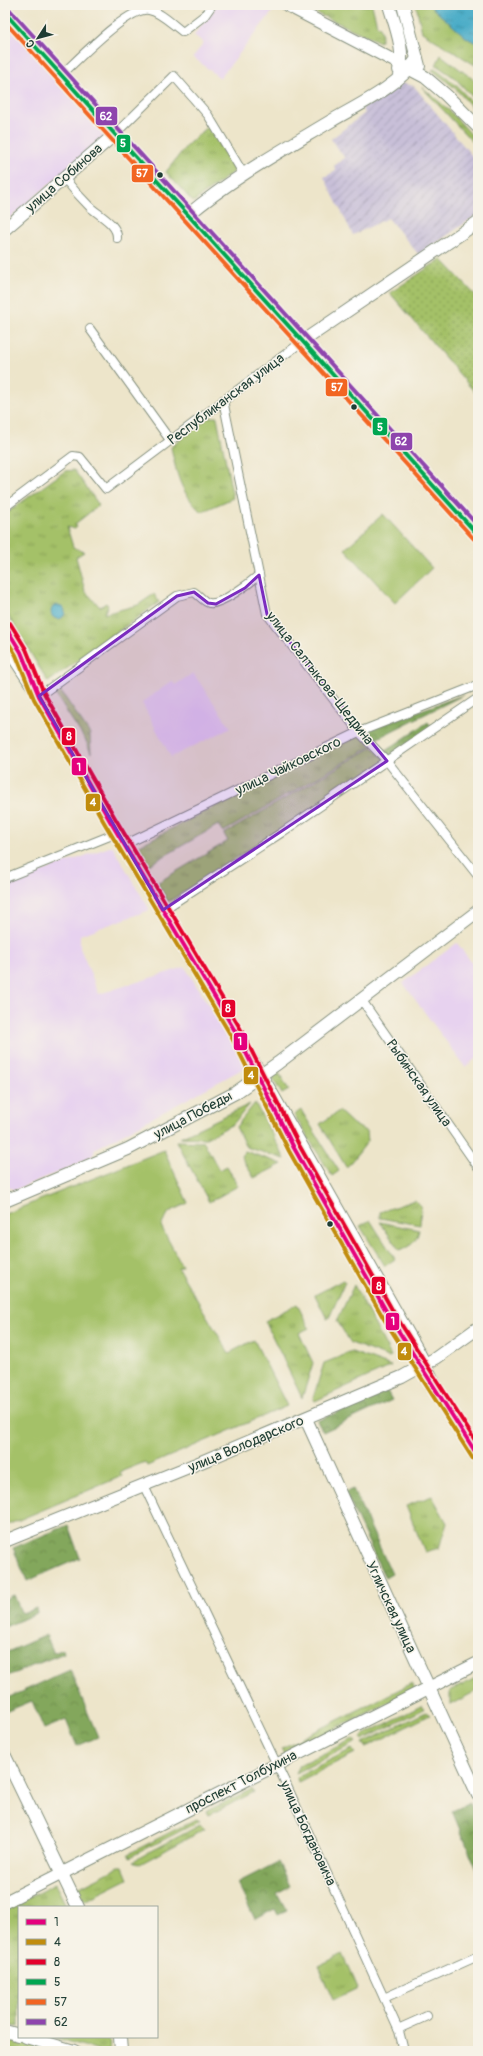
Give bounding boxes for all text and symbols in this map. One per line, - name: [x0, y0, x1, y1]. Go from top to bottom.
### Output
- north arrow: [18, 18, 58, 58]
- text: С: [23, 37, 38, 50]
- line badge: 62: [95, 106, 118, 126]
- text: 62: [100, 110, 112, 123]
- line badge: 5: [116, 134, 131, 153]
- text: 5: [120, 137, 126, 150]
- street label: улица Собинова: [21, 140, 106, 217]
- line badge: 57: [131, 164, 154, 183]
- text: 57: [136, 167, 148, 180]
- unlabelled marker: [155, 170, 165, 180]
- street label: Республиканская улица: [164, 350, 288, 448]
- line badge: 57: [325, 378, 348, 397]
- text: 57: [331, 381, 343, 394]
- unlabelled marker: [349, 402, 359, 412]
- line badge: 5: [372, 417, 388, 436]
- text: 5: [377, 421, 383, 434]
- line badge: 62: [390, 432, 413, 451]
- text: 62: [395, 435, 407, 448]
- street label: улица Салтыкова-Щедрина: [262, 607, 377, 748]
- line badge: 8: [61, 727, 76, 746]
- text: 8: [66, 730, 72, 743]
- street label: улица Чайковского: [232, 733, 344, 799]
- line badge: 1: [71, 757, 87, 776]
- text: 1: [77, 761, 81, 774]
- line badge: 4: [85, 793, 101, 812]
- text: 4: [89, 796, 97, 809]
- line badge: 8: [221, 999, 236, 1018]
- text: 8: [225, 1002, 231, 1015]
- line badge: 1: [233, 1032, 248, 1051]
- text: 1: [238, 1035, 242, 1048]
- street label: Рыбинская улица: [383, 1036, 455, 1130]
- line badge: 4: [243, 1066, 259, 1085]
- text: 4: [247, 1069, 255, 1082]
- street label: улица Победы: [150, 1087, 235, 1143]
- unlabelled marker: [325, 1219, 335, 1229]
- line badge: 8: [371, 1276, 386, 1295]
- text: 8: [376, 1280, 382, 1293]
- line badge: 1: [385, 1312, 400, 1331]
- text: 1: [391, 1315, 395, 1328]
- line badge: 4: [397, 1342, 412, 1361]
- text: 4: [400, 1345, 408, 1358]
- street label: улица Володарского: [185, 1412, 307, 1476]
- street label: Угличская улица: [362, 1558, 420, 1656]
- street label: проспект Толбухина: [182, 1746, 300, 1818]
- street label: улица Богдановича: [276, 1777, 340, 1888]
- legend: [18, 1906, 158, 2038]
- text: 1: [54, 1915, 59, 1930]
- text: 4: [54, 1935, 61, 1950]
- text: 8: [54, 1955, 60, 1970]
- text: 5: [54, 1975, 61, 1990]
- text: 57: [54, 1995, 68, 2010]
- text: 62: [54, 2015, 68, 2030]

